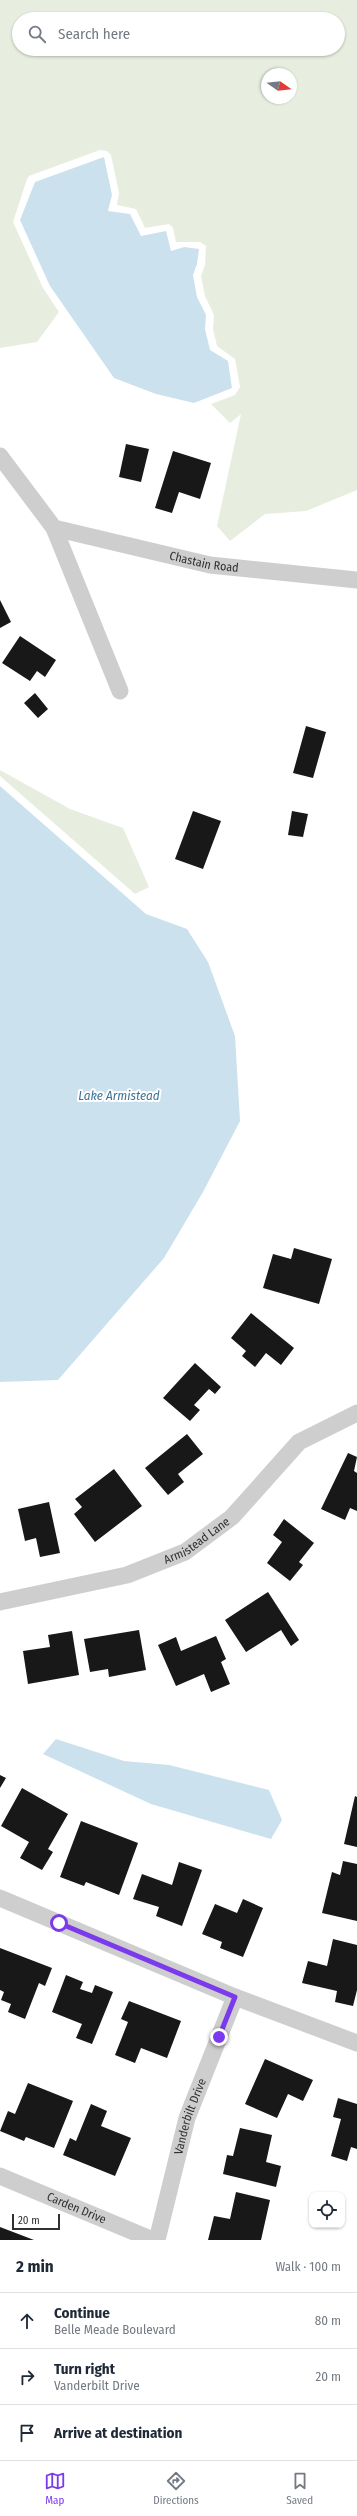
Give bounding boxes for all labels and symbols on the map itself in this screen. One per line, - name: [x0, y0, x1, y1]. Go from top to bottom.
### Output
- north arrow: [261, 68, 297, 104]
- street label: Chastain Road: [168, 549, 239, 575]
- water label: Lake Armistead: [78, 1088, 160, 1103]
- street label: Armistead Lane: [162, 1514, 232, 1567]
- route start: [50, 1914, 68, 1932]
- route end: [210, 2028, 228, 2046]
- street label: Vanderbilt Drive: [171, 2076, 209, 2156]
- street label: Carden Drive: [45, 2189, 108, 2227]
- scale bar: [12, 2212, 60, 2231]

